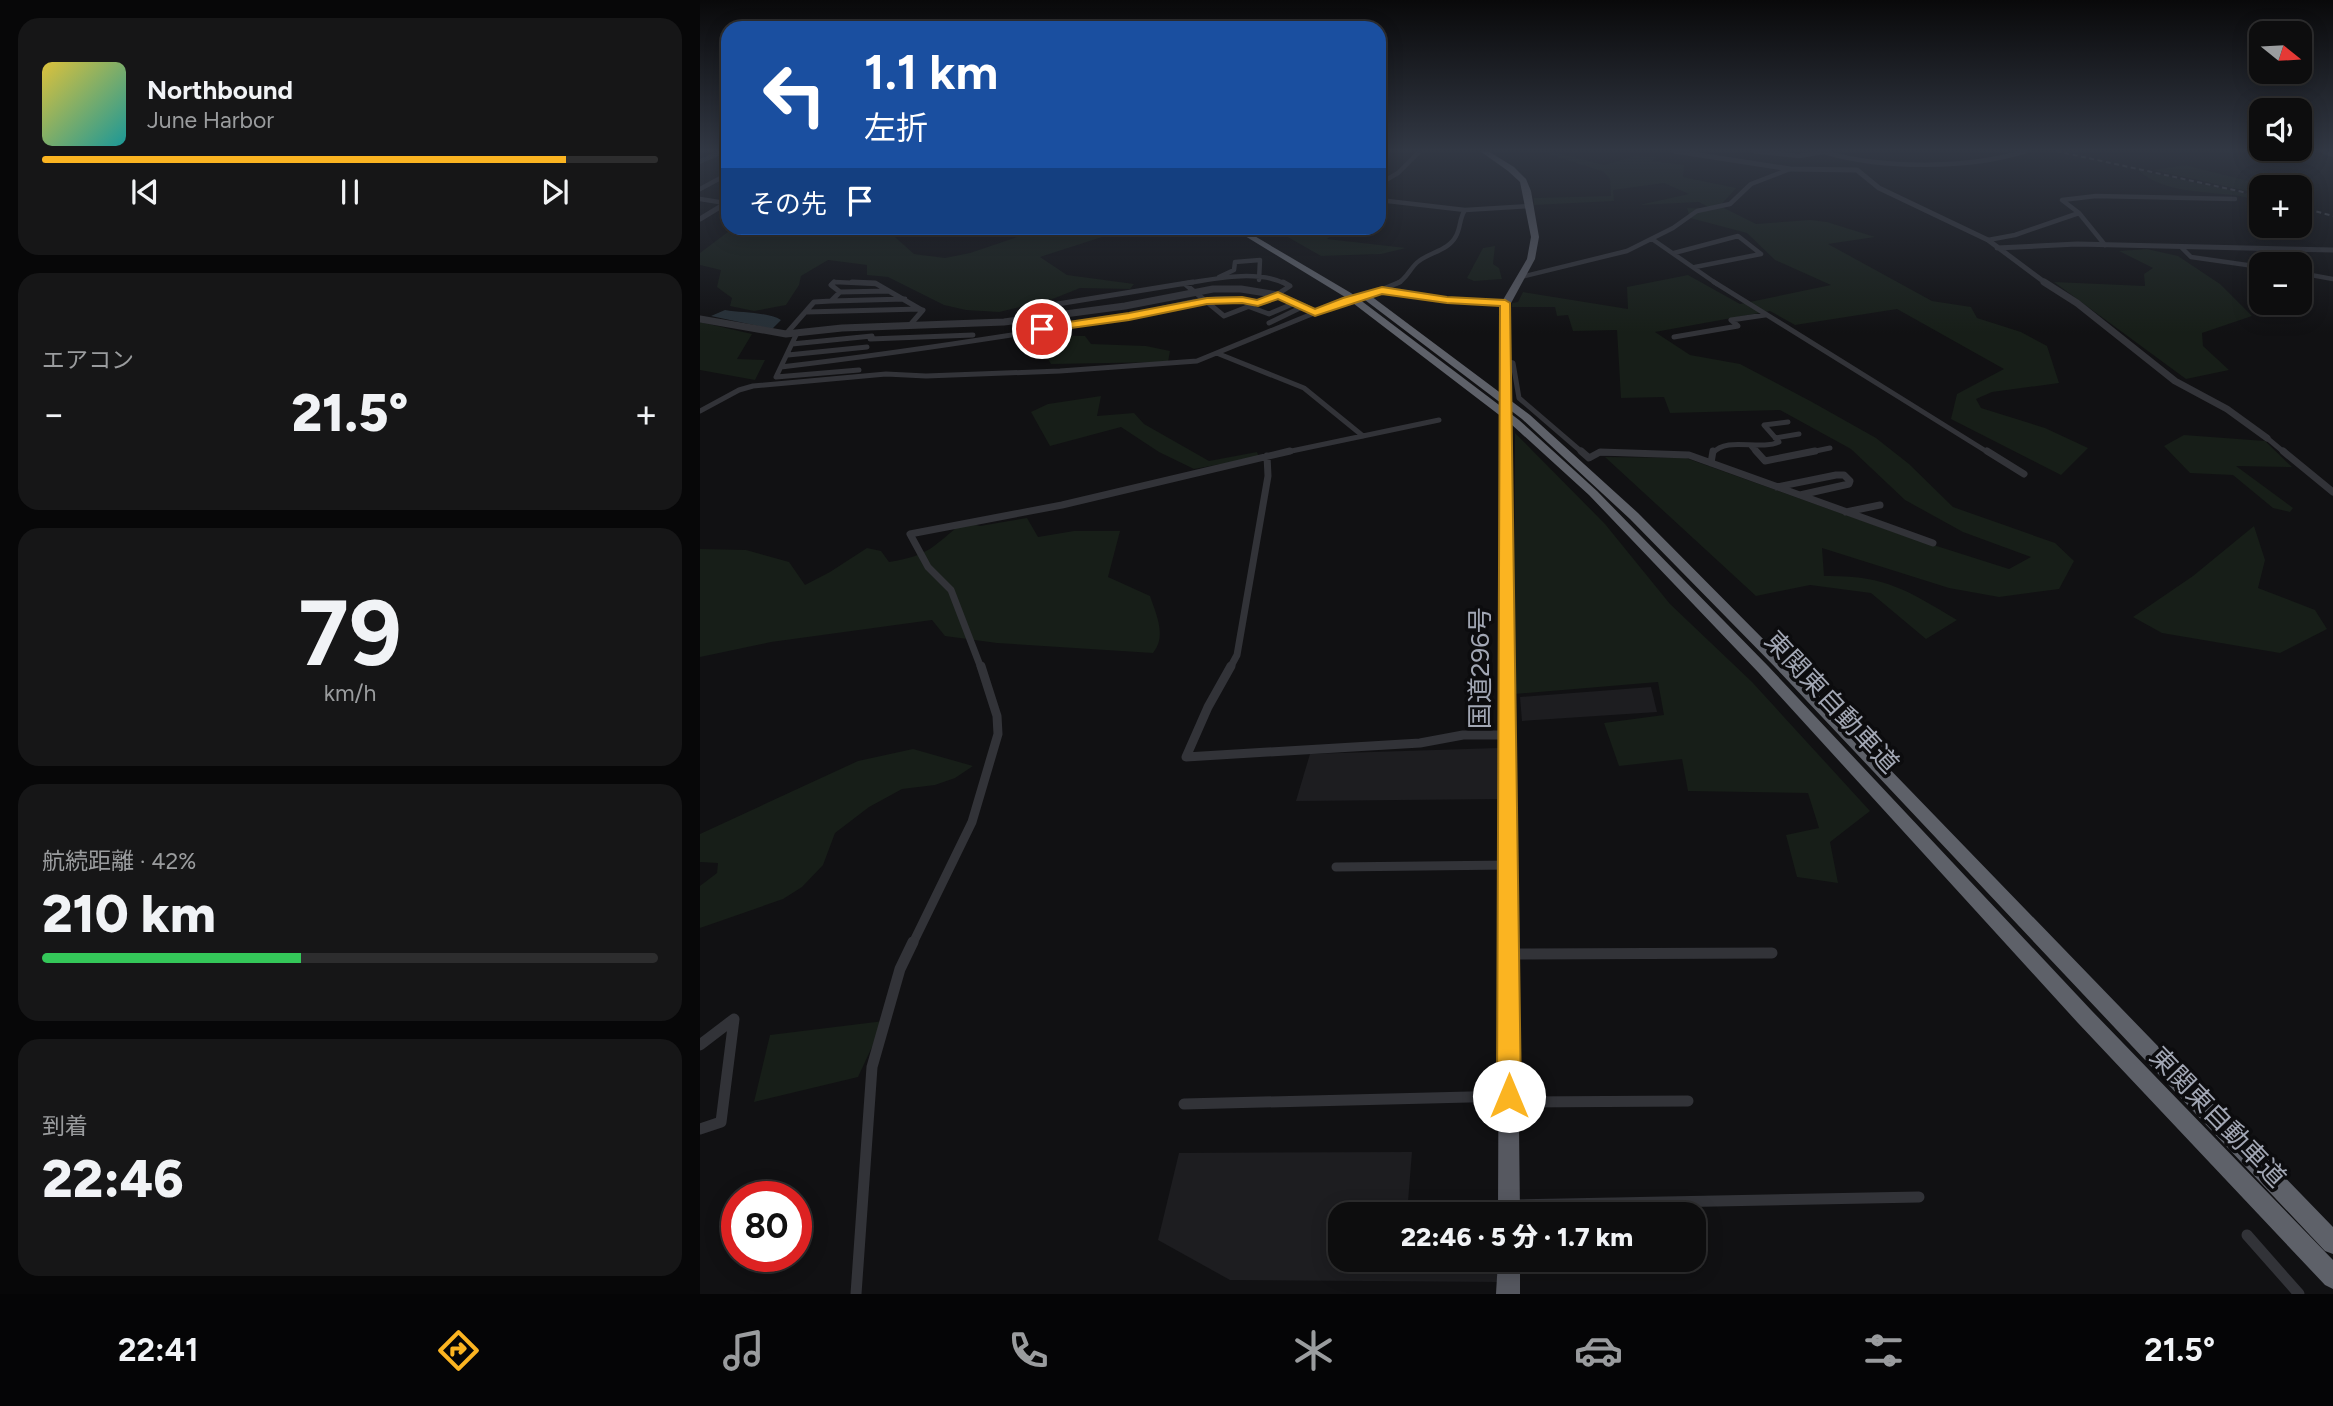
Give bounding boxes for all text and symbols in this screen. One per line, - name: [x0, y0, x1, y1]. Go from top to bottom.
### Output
- north arrow: [2249, 21, 2312, 84]
- map controls: [2249, 21, 2312, 315]
- text: 1.1 km: [864, 42, 998, 101]
- icon: left: [749, 49, 840, 140]
- text: Northbound: [147, 74, 293, 106]
- button: sound: [2249, 98, 2312, 161]
- text: June Harbor: [147, 106, 274, 134]
- text: 左折: [864, 109, 928, 147]
- icon: previous: [126, 173, 164, 211]
- icon: pause: [331, 173, 369, 211]
- icon: next: [536, 173, 574, 211]
- button: +: [2249, 175, 2312, 238]
- icon: arrive: [841, 182, 879, 220]
- text: その先: [749, 188, 827, 220]
- button: −: [2249, 252, 2312, 315]
- pin: [1012, 299, 1072, 359]
- icon: arrive: [1023, 310, 1061, 348]
- text: エアコン: [42, 346, 134, 374]
- text: 21.5°: [292, 382, 408, 444]
- text: −: [42, 391, 66, 437]
- text: +: [634, 391, 658, 437]
- text: 79: [298, 579, 402, 688]
- street label: 国道296号: [1464, 607, 1496, 729]
- street label: 東関東自動車道: [1758, 625, 1906, 779]
- text: km/h: [324, 679, 376, 707]
- text: 航続距離 · 42%: [42, 847, 196, 875]
- text: 210 km: [42, 883, 216, 945]
- street label: 東関東自動車道: [2143, 1040, 2293, 1194]
- position arrow: [1472, 1059, 1546, 1133]
- text: 到着: [42, 1112, 88, 1140]
- text: 22:46: [42, 1148, 184, 1210]
- speed limit sign: 80: [721, 1181, 812, 1272]
- text: 22:46 · 5 分 · 1.7 km: [1401, 1221, 1633, 1253]
- icon: directions: [434, 1326, 483, 1375]
- icon: music: [719, 1326, 768, 1375]
- icon: phone: [1004, 1326, 1053, 1375]
- icon: climate: [1289, 1326, 1338, 1375]
- icon: car: [1574, 1326, 1623, 1375]
- icon: filters: [1859, 1326, 1908, 1375]
- text: 22:41: [118, 1331, 198, 1369]
- text: 21.5°: [2144, 1331, 2215, 1369]

